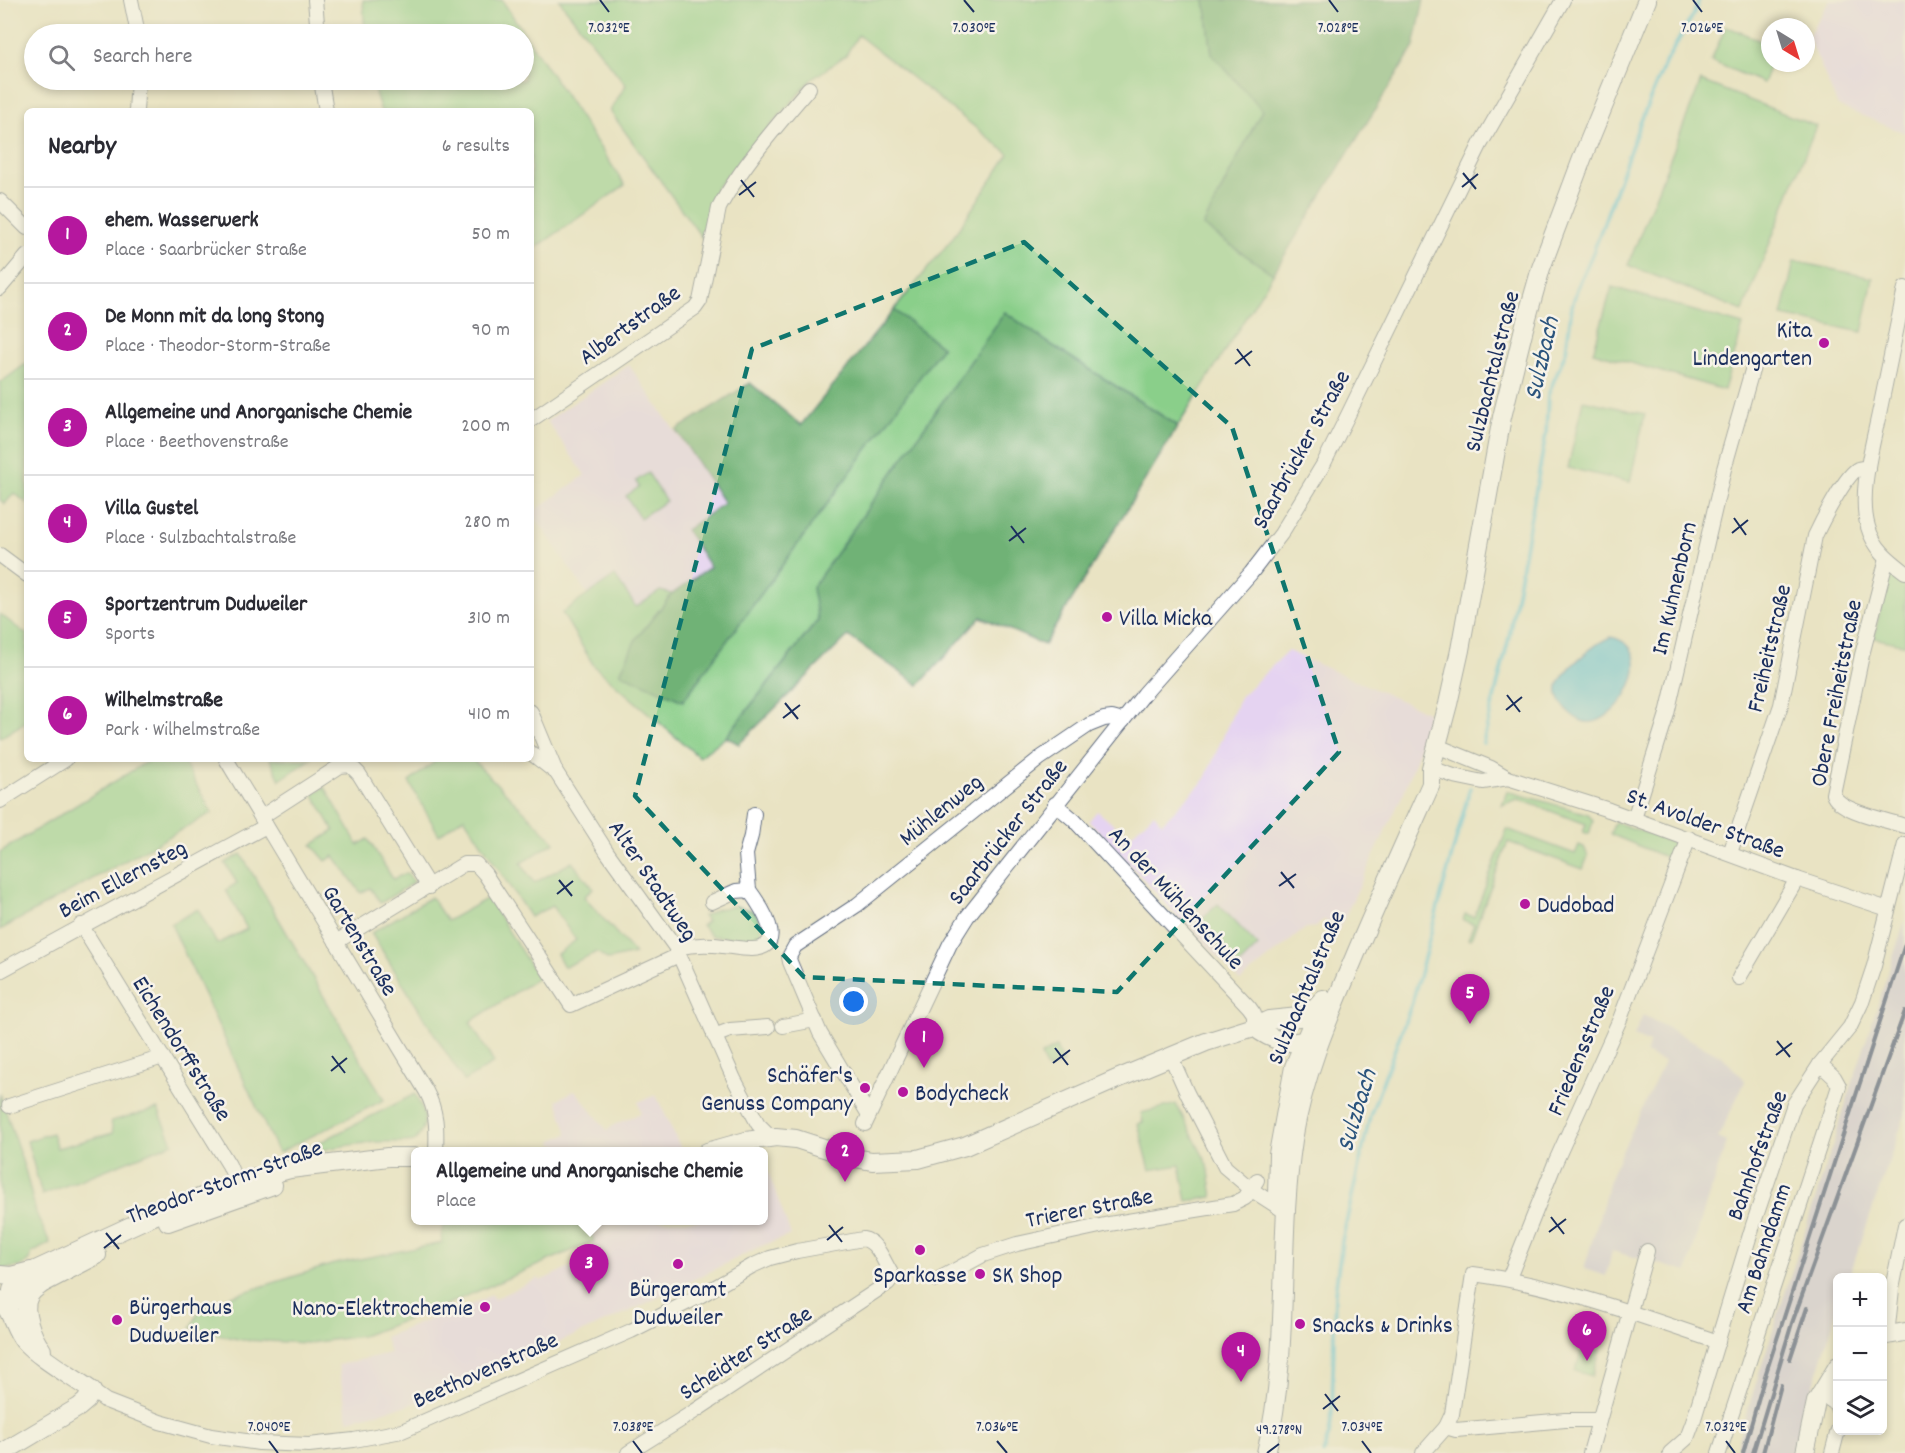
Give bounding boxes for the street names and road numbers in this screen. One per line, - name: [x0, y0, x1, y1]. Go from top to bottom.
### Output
- street label: Albertstraße: [573, 278, 689, 375]
- street label: Sulzbachtalstraße: [1457, 288, 1530, 456]
- street label: Saarbrücker Straße: [1245, 365, 1361, 536]
- street label: Im Kuhnenborn: [1644, 519, 1708, 659]
- street label: Freiheitstraße: [1740, 581, 1802, 716]
- street label: Obere Freiheitstraße: [1803, 597, 1873, 790]
- street label: Saarbrücker Straße: [941, 752, 1077, 913]
- street label: Mühlenweg: [893, 767, 991, 856]
- street label: St. Avolder Straße: [1621, 780, 1789, 869]
- street label: Alter Stadtweg: [598, 814, 705, 949]
- street label: An der Mühlenschule: [1099, 819, 1251, 979]
- street label: Beim Ellernsteg: [53, 832, 194, 929]
- street label: Gartenstraße: [312, 880, 405, 1003]
- street label: Sulzbachtalstraße: [1260, 906, 1356, 1071]
- street label: Eichendorffstraße: [122, 970, 239, 1129]
- street label: Friedensstraße: [1540, 981, 1625, 1122]
- street label: Bahnhofstraße: [1720, 1086, 1798, 1226]
- street label: Theodor-Storm-Straße: [122, 1133, 328, 1235]
- street label: Am Bahndamm: [1728, 1179, 1802, 1319]
- street label: Trierer Straße: [1023, 1181, 1156, 1239]
- street label: Scheidter Straße: [673, 1299, 820, 1410]
- street label: Beethovenstraße: [408, 1325, 564, 1419]

